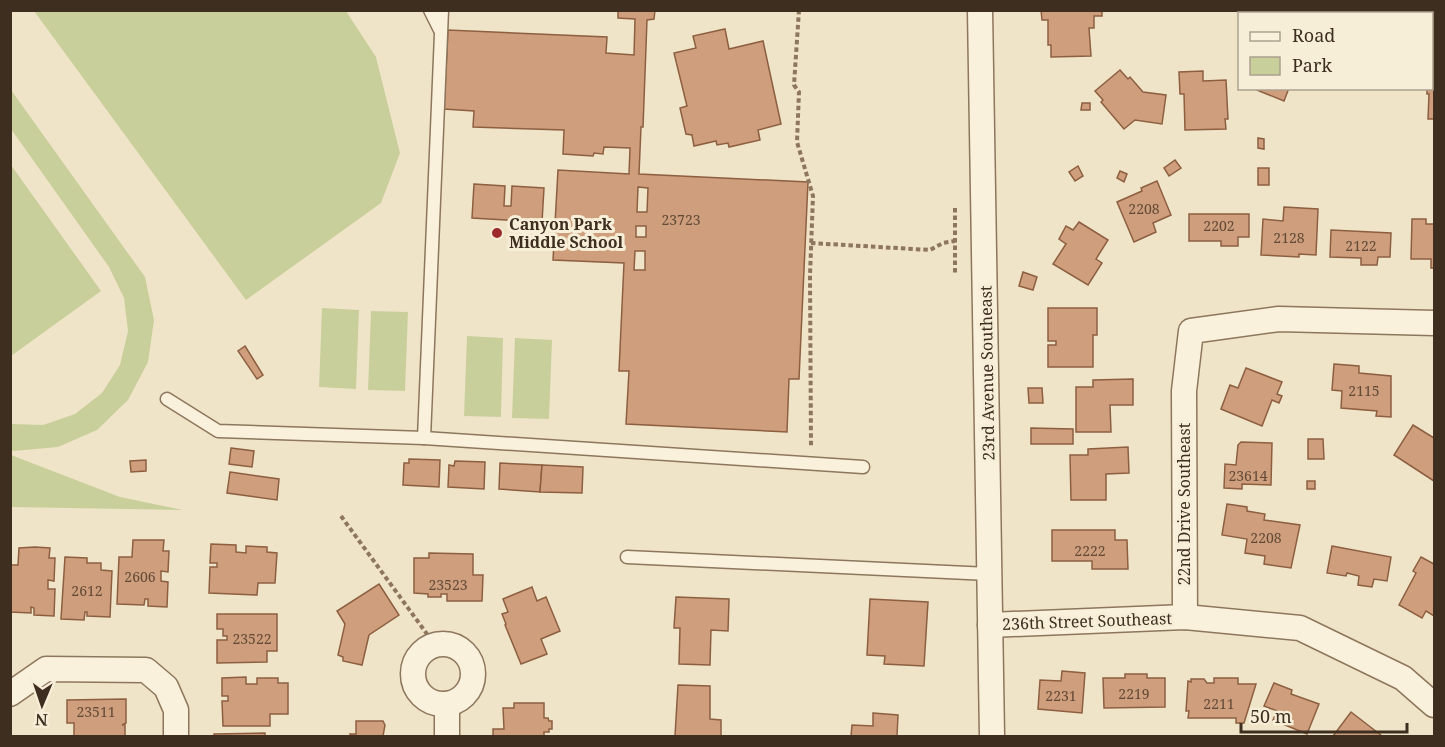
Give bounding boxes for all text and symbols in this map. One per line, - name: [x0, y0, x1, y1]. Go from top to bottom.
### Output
- legend: [1238, 12, 1433, 90]
- text: Road: [1292, 23, 1335, 47]
- text: Park: [1292, 53, 1332, 77]
- house number: 2208: [1128, 199, 1160, 218]
- house number: 23723: [661, 210, 701, 229]
- place label: Canyon Park Middle School: [509, 213, 624, 253]
- house number: 2202: [1203, 216, 1235, 235]
- marker: Canyon Park Middle School: [490, 226, 504, 240]
- house number: 2128: [1273, 228, 1305, 247]
- house number: 2122: [1345, 236, 1377, 255]
- street label: 23rd Avenue Southeast: [974, 285, 1000, 461]
- house number: 2115: [1348, 381, 1380, 400]
- street label: 22nd Drive Southeast: [1173, 422, 1195, 585]
- house number: 23614: [1228, 466, 1268, 485]
- house number: 2208: [1250, 528, 1282, 547]
- house number: 2222: [1074, 541, 1106, 560]
- house number: 2606: [124, 567, 156, 586]
- house number: 23523: [428, 575, 468, 594]
- house number: 2612: [71, 581, 103, 600]
- street label: 236th Street Southeast: [1002, 607, 1173, 635]
- house number: 23522: [232, 629, 272, 648]
- north arrow: [12, 675, 72, 735]
- house number: 2219: [1118, 684, 1150, 703]
- house number: 2231: [1045, 686, 1077, 705]
- house number: 2211: [1203, 694, 1235, 713]
- scale bar: [1241, 696, 1408, 734]
- house number: 23511: [76, 702, 116, 721]
- text: 50 m: [1250, 704, 1292, 728]
- text: N: [34, 709, 48, 731]

